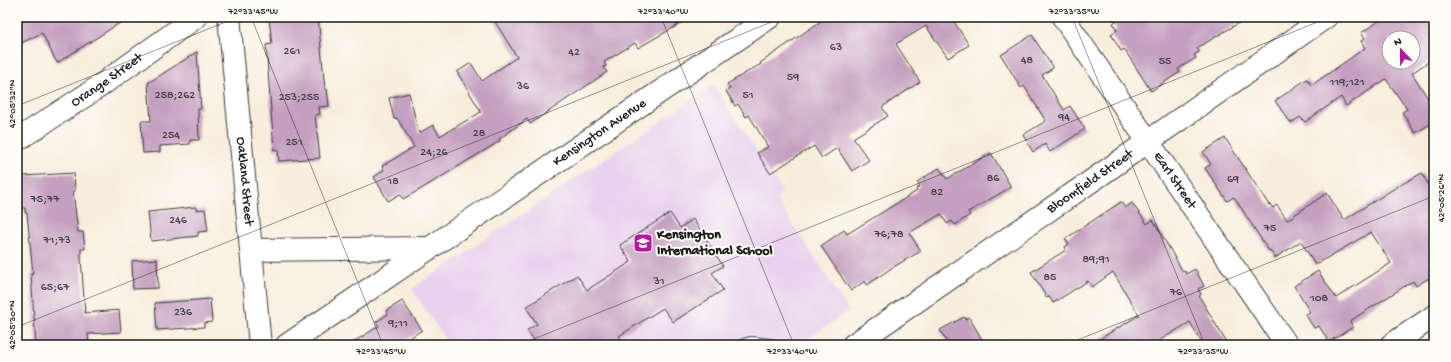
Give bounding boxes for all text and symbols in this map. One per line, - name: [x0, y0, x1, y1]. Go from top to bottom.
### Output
- text: 72°33'45"W: [227, 6, 279, 18]
- text: 72°33'40"W: [637, 6, 689, 18]
- text: 72°33'35"W: [1048, 6, 1100, 18]
- north arrow: [1381, 30, 1421, 70]
- text: N: [1392, 36, 1404, 49]
- house number: 63: [830, 41, 842, 55]
- house number: 261: [284, 45, 301, 59]
- house number: 42: [568, 46, 580, 60]
- street label: Orange Street: [68, 49, 147, 111]
- house number: 48: [1021, 54, 1034, 68]
- house number: 55: [1159, 55, 1171, 69]
- house number: 59: [787, 71, 799, 85]
- house number: 119;121: [1328, 76, 1365, 90]
- text: 42°05'32"N: [7, 79, 19, 128]
- house number: 36: [516, 80, 530, 94]
- house number: 258;262: [155, 89, 195, 103]
- house number: 51: [742, 89, 754, 103]
- house number: 253;255: [279, 91, 319, 105]
- street label: Kensington Avenue: [550, 94, 650, 170]
- house number: 94: [1057, 111, 1070, 125]
- house number: 28: [473, 127, 486, 141]
- house number: 254: [162, 129, 180, 143]
- street label: Oakland Street: [232, 136, 257, 228]
- house number: 251: [285, 136, 303, 150]
- street label: Bloomfield Street: [1043, 145, 1138, 218]
- house number: 24;26: [420, 146, 449, 160]
- street label: Earl Street: [1149, 149, 1201, 213]
- house number: 86: [987, 172, 1000, 186]
- house number: 69: [1227, 173, 1239, 187]
- text: 42°05'26"N: [1436, 173, 1448, 222]
- house number: 18: [386, 175, 399, 189]
- house number: 82: [931, 186, 943, 200]
- house number: 75;77: [30, 193, 60, 207]
- house number: 246: [169, 214, 188, 228]
- house number: 75: [1263, 222, 1276, 236]
- place label: Kensington International School: [656, 227, 773, 260]
- house number: 76;78: [874, 228, 904, 242]
- school or university icon: Kensington International School: [632, 232, 654, 254]
- house number: 71;73: [42, 234, 71, 248]
- house number: 89;91: [1082, 253, 1110, 267]
- house number: 85: [1044, 271, 1056, 285]
- house number: 31: [652, 275, 665, 289]
- house number: 65;67: [41, 281, 70, 295]
- house number: 76: [1169, 286, 1183, 300]
- house number: 108: [1309, 292, 1329, 306]
- text: 42°05'30"N: [7, 300, 19, 350]
- house number: 236: [174, 306, 193, 320]
- house number: 9;11: [387, 317, 408, 331]
- text: 72°33'45"W: [355, 346, 407, 358]
- text: 72°33'40"W: [766, 346, 818, 358]
- text: 72°33'35"W: [1177, 346, 1229, 358]

